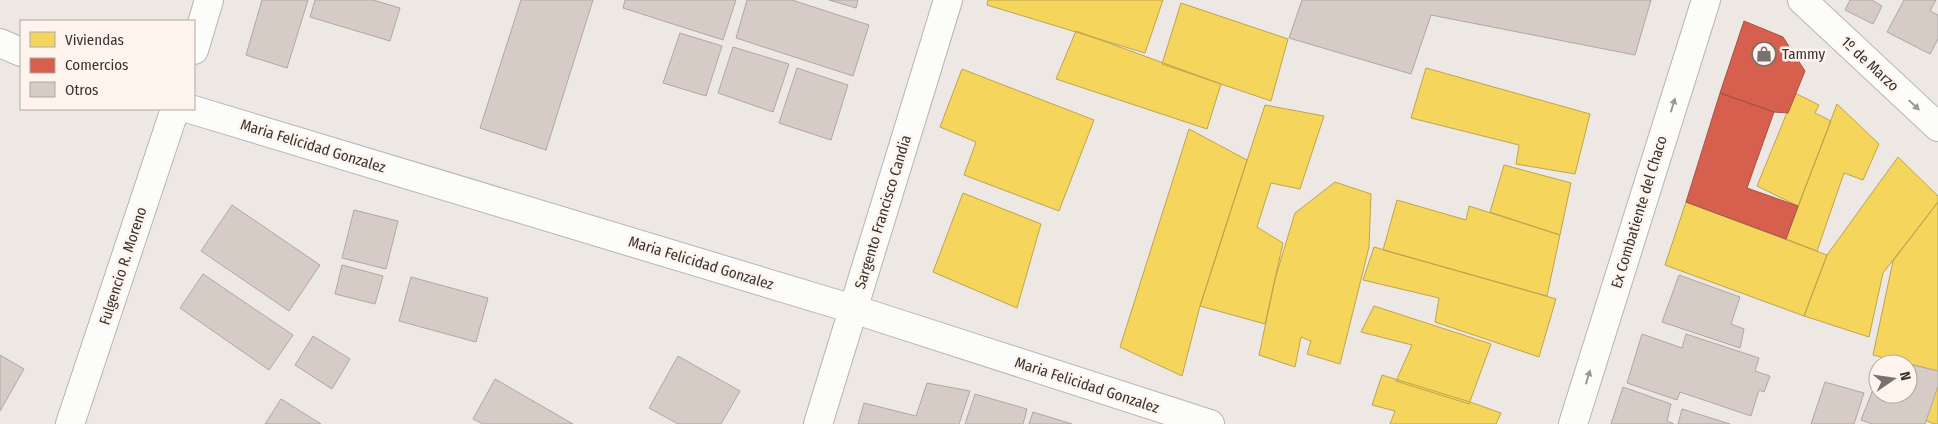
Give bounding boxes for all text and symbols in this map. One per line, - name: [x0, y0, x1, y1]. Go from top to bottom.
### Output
- legend: [20, 20, 195, 110]
- text: Viviendas: [65, 31, 124, 49]
- street label: 1º de Marzo: [1838, 33, 1903, 95]
- shop icon: Tammy: [1751, 41, 1777, 67]
- place label: Tammy: [1782, 45, 1826, 63]
- text: Comercios: [65, 56, 128, 74]
- text: Otros: [65, 81, 98, 99]
- one-way arrow: [1669, 98, 1677, 113]
- one-way arrow: [1908, 99, 1920, 111]
- street label: Maria Felicidad Gonzalez: [238, 115, 388, 177]
- street label: Sargento Francisco Candia: [851, 133, 915, 291]
- street label: Ex Combatiente del Chaco: [1607, 134, 1671, 290]
- street label: Fulgencio R. Moreno: [95, 205, 151, 327]
- street label: Maria Felicidad Gonzalez: [626, 232, 776, 294]
- street label: Maria Felicidad Gonzalez: [1013, 353, 1162, 417]
- north arrow: [1868, 354, 1918, 404]
- one-way arrow: [1584, 370, 1592, 385]
- text: N: [1896, 370, 1914, 382]

